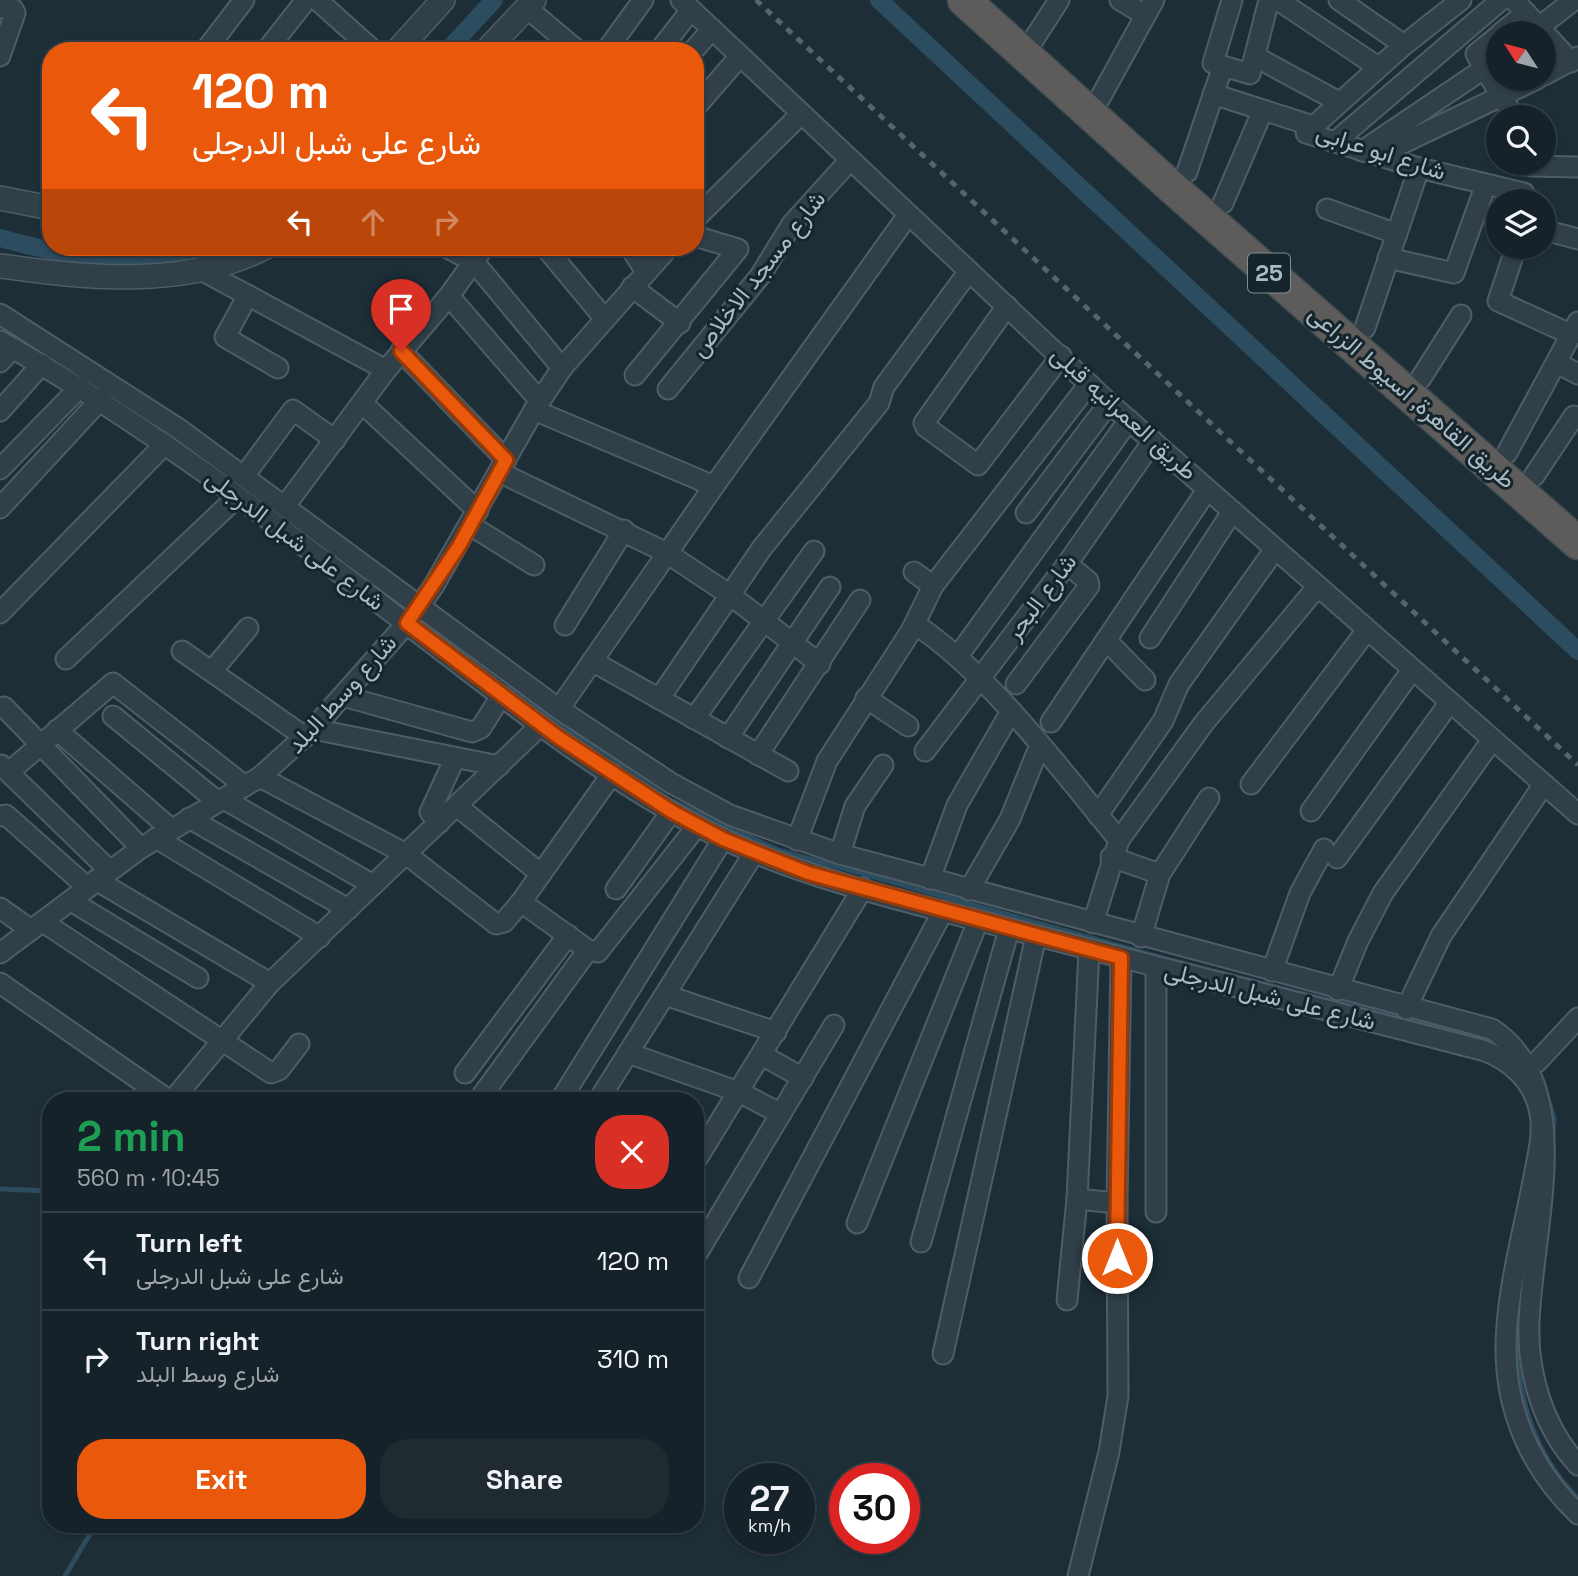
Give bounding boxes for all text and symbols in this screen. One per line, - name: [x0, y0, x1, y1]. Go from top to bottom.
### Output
- north arrow: [1486, 21, 1556, 91]
- map controls: [1486, 21, 1556, 259]
- text: 120 m: [192, 60, 329, 122]
- icon: left: [77, 70, 168, 161]
- button: search: [1486, 105, 1556, 175]
- street label: شارع ابو عرابى: [1312, 116, 1450, 188]
- text: شارع على شبل الدرجلى: [192, 123, 481, 163]
- street label: شارع مسجد الاخلاص: [683, 184, 833, 364]
- button: layers: [1486, 189, 1556, 259]
- icon: left: [281, 203, 319, 241]
- icon: ahead: [354, 203, 392, 241]
- icon: right: [427, 203, 465, 241]
- road number: 25: [1248, 254, 1290, 292]
- pin: [371, 279, 431, 351]
- icon: arrive: [382, 290, 420, 328]
- street label: طريق القاهرة, اسيوط الزراعى: [1302, 298, 1523, 495]
- street label: طريق العمرانيه قبلى: [1045, 339, 1204, 487]
- street label: شارع على شبل الدرجلى: [199, 462, 391, 618]
- street label: شارع البحر: [997, 547, 1084, 648]
- street label: شارع وسط البلد: [280, 628, 404, 760]
- street label: شارع على شبل الدرجلى: [1161, 954, 1379, 1038]
- text: 2 min: [77, 1110, 186, 1163]
- button: close: [595, 1115, 669, 1189]
- text: 560 m · 10:45: [77, 1163, 220, 1193]
- position arrow: [1080, 1221, 1154, 1295]
- text: Turn left: [136, 1226, 243, 1260]
- icon: left: [77, 1242, 115, 1280]
- text: 120 m: [597, 1244, 669, 1278]
- text: شارع على شبل الدرجلى: [136, 1261, 344, 1291]
- text: Turn right: [136, 1324, 260, 1358]
- icon: right: [77, 1340, 115, 1378]
- text: 310 m: [597, 1342, 669, 1376]
- text: شارع وسط البلد: [136, 1359, 279, 1389]
- button: Exit: [77, 1439, 366, 1519]
- button: Share: [380, 1439, 669, 1519]
- speed limit sign: 30: [829, 1463, 920, 1554]
- text: 27: [750, 1477, 789, 1521]
- text: km/h: [748, 1514, 791, 1537]

